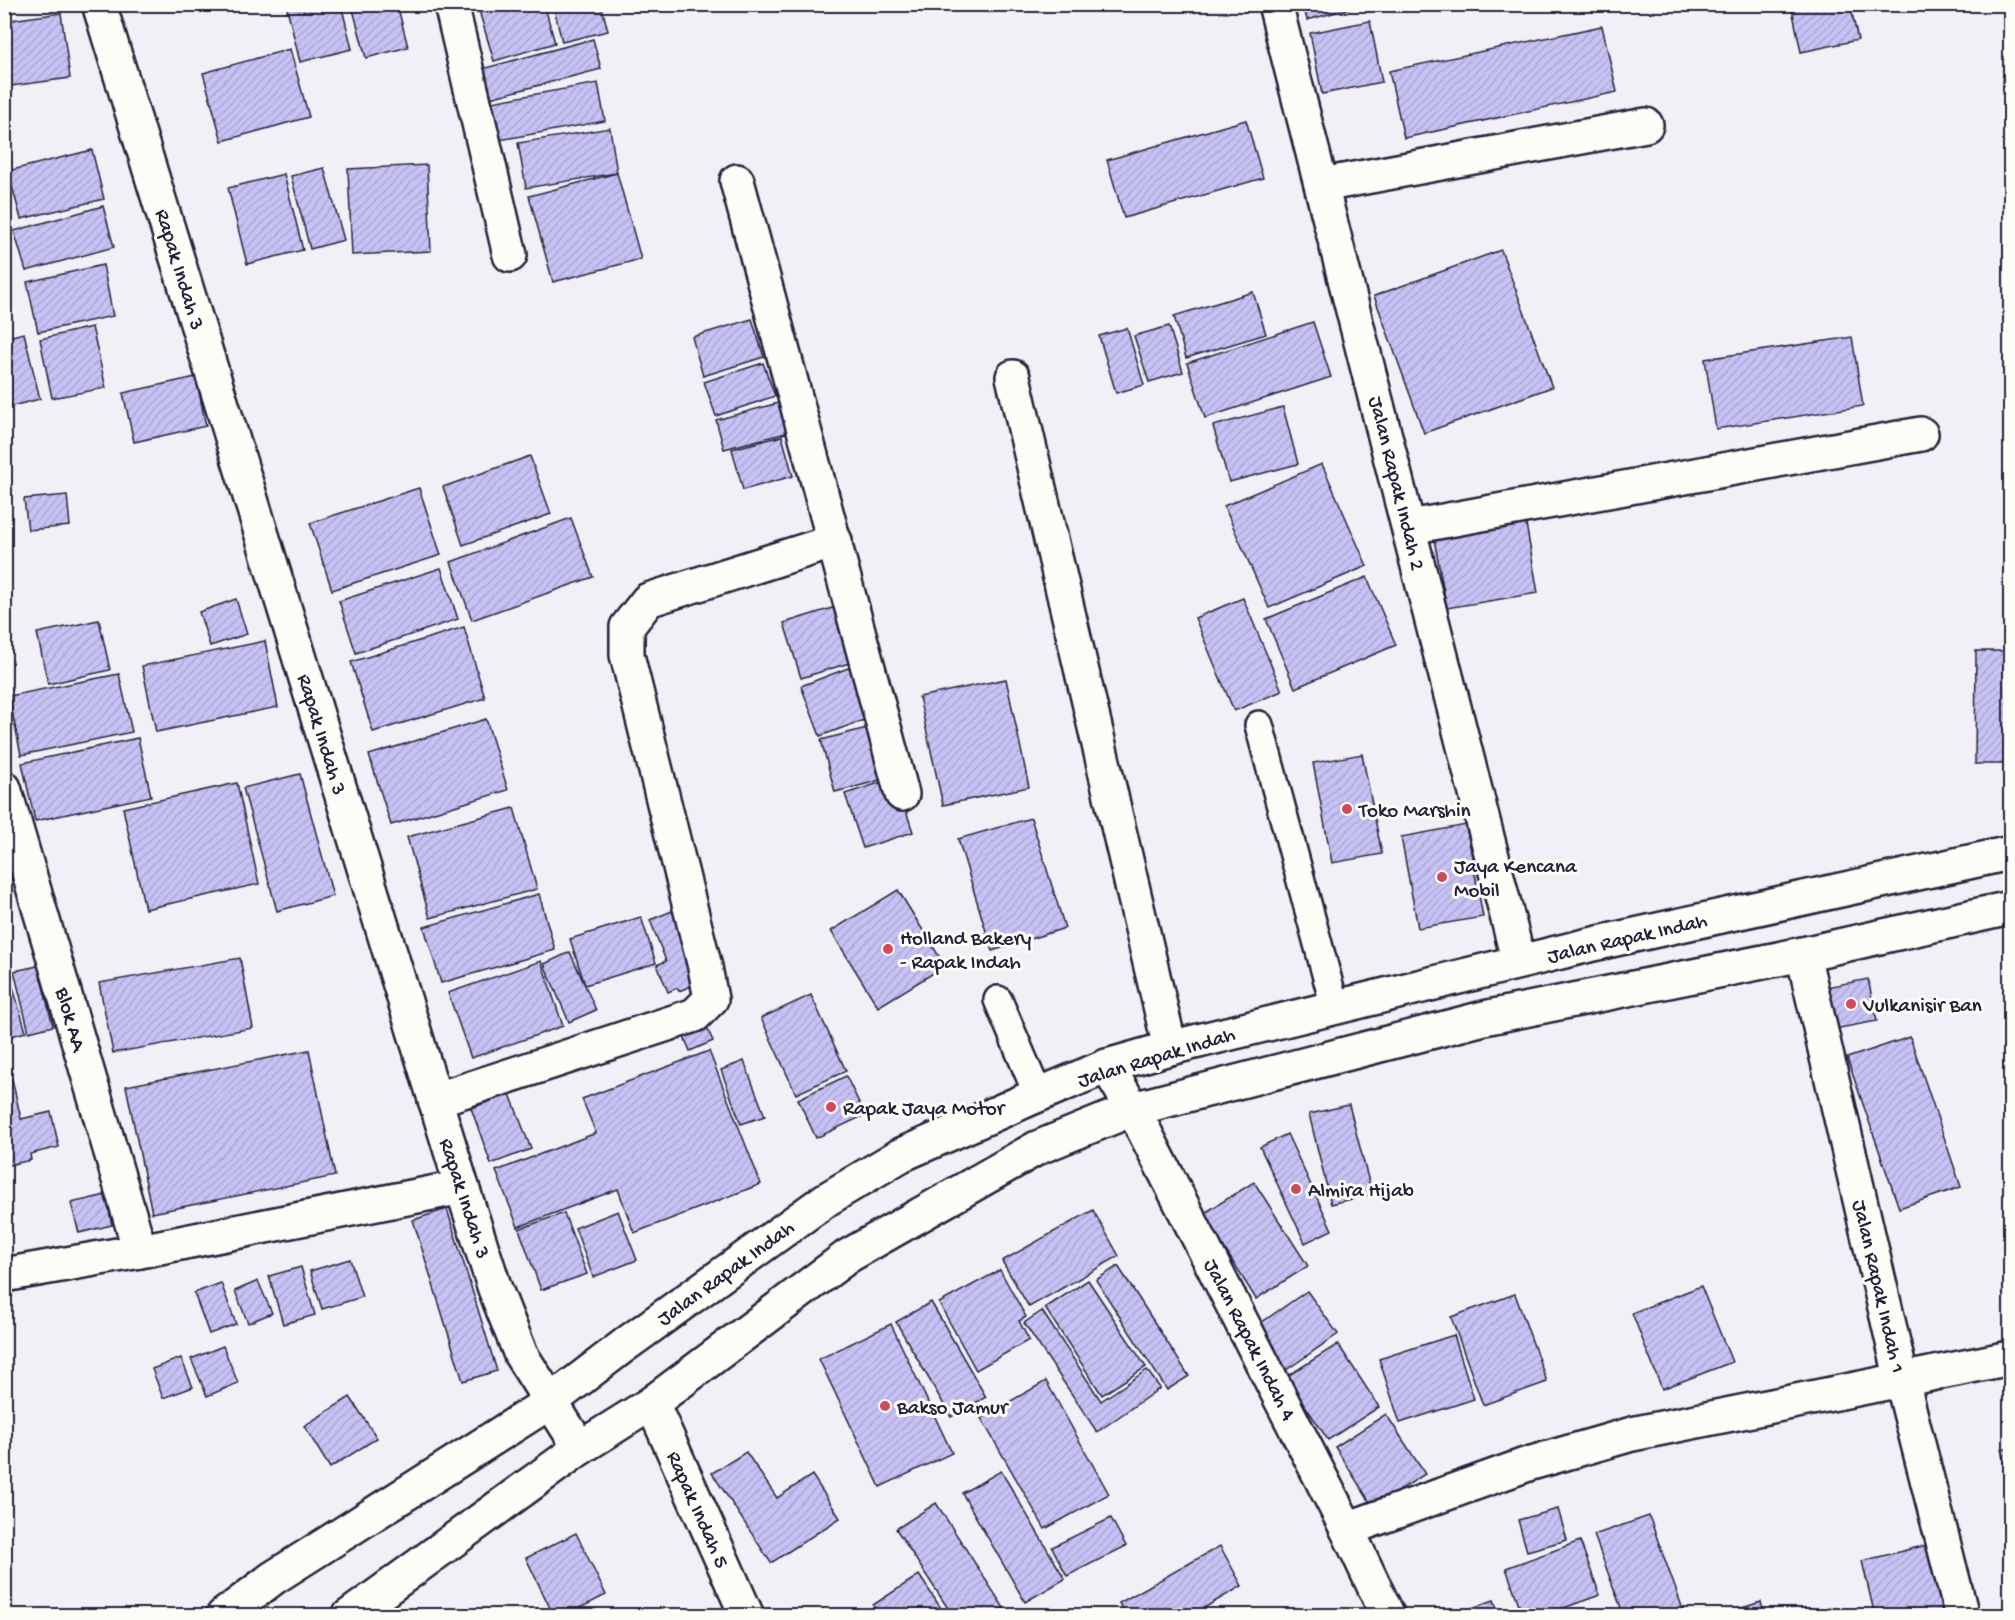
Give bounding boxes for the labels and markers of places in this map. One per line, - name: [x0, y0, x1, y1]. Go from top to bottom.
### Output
- place label: Toko Marshin: [1358, 800, 1470, 825]
- marker: Toko Marshin: [1340, 802, 1354, 816]
- place label: Jaya Kencana Mobil: [1454, 856, 1578, 905]
- marker: Jaya Kencana Mobil: [1435, 870, 1449, 884]
- place label: Holland Bakery - Rapak Indah: [900, 928, 1031, 977]
- marker: Holland Bakery - Rapak Indah: [881, 942, 895, 956]
- place label: Vulkanisir Ban: [1862, 995, 1982, 1020]
- marker: Vulkanisir Ban: [1844, 997, 1858, 1011]
- place label: Rapak Jaya Motor: [843, 1098, 1006, 1123]
- marker: Rapak Jaya Motor: [824, 1100, 838, 1114]
- place label: Almira Hijab: [1308, 1180, 1414, 1205]
- marker: Almira Hijab: [1289, 1182, 1303, 1196]
- place label: Bakso Jamur: [896, 1397, 1009, 1422]
- marker: Bakso Jamur: [878, 1399, 892, 1413]

